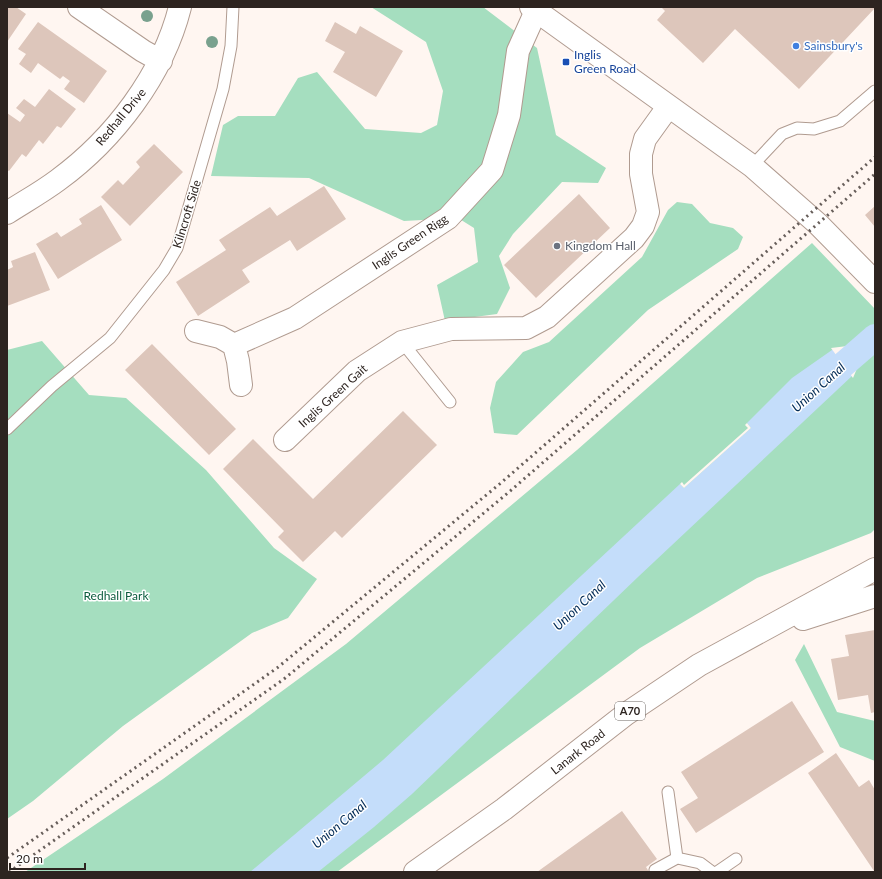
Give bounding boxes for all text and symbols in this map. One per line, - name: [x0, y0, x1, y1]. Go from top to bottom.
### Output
- place label: Sainsbury's: [804, 38, 863, 53]
- marker: Sainsbury's: [791, 41, 801, 51]
- place label: Inglis Green Road: [574, 47, 636, 76]
- marker: Inglis Green Road: [561, 57, 571, 67]
- street label: Redhall Drive: [92, 85, 149, 148]
- street label: Kilncroft Side: [169, 178, 204, 250]
- street label: Inglis Green Rigg: [369, 211, 450, 272]
- place label: Kingdom Hall: [565, 238, 636, 253]
- marker: Kingdom Hall: [552, 241, 562, 251]
- water label: Union Canal: [788, 359, 848, 415]
- street label: Inglis Green Gait: [295, 360, 371, 430]
- water label: Union Canal: [549, 576, 609, 634]
- park label: Redhall Park: [83, 588, 149, 603]
- road number: A70: [615, 702, 645, 720]
- street label: Lanark Road: [547, 726, 608, 778]
- water label: Union Canal: [308, 796, 370, 851]
- scale bar: [10, 845, 85, 871]
- text: 20 m: [16, 851, 43, 866]

